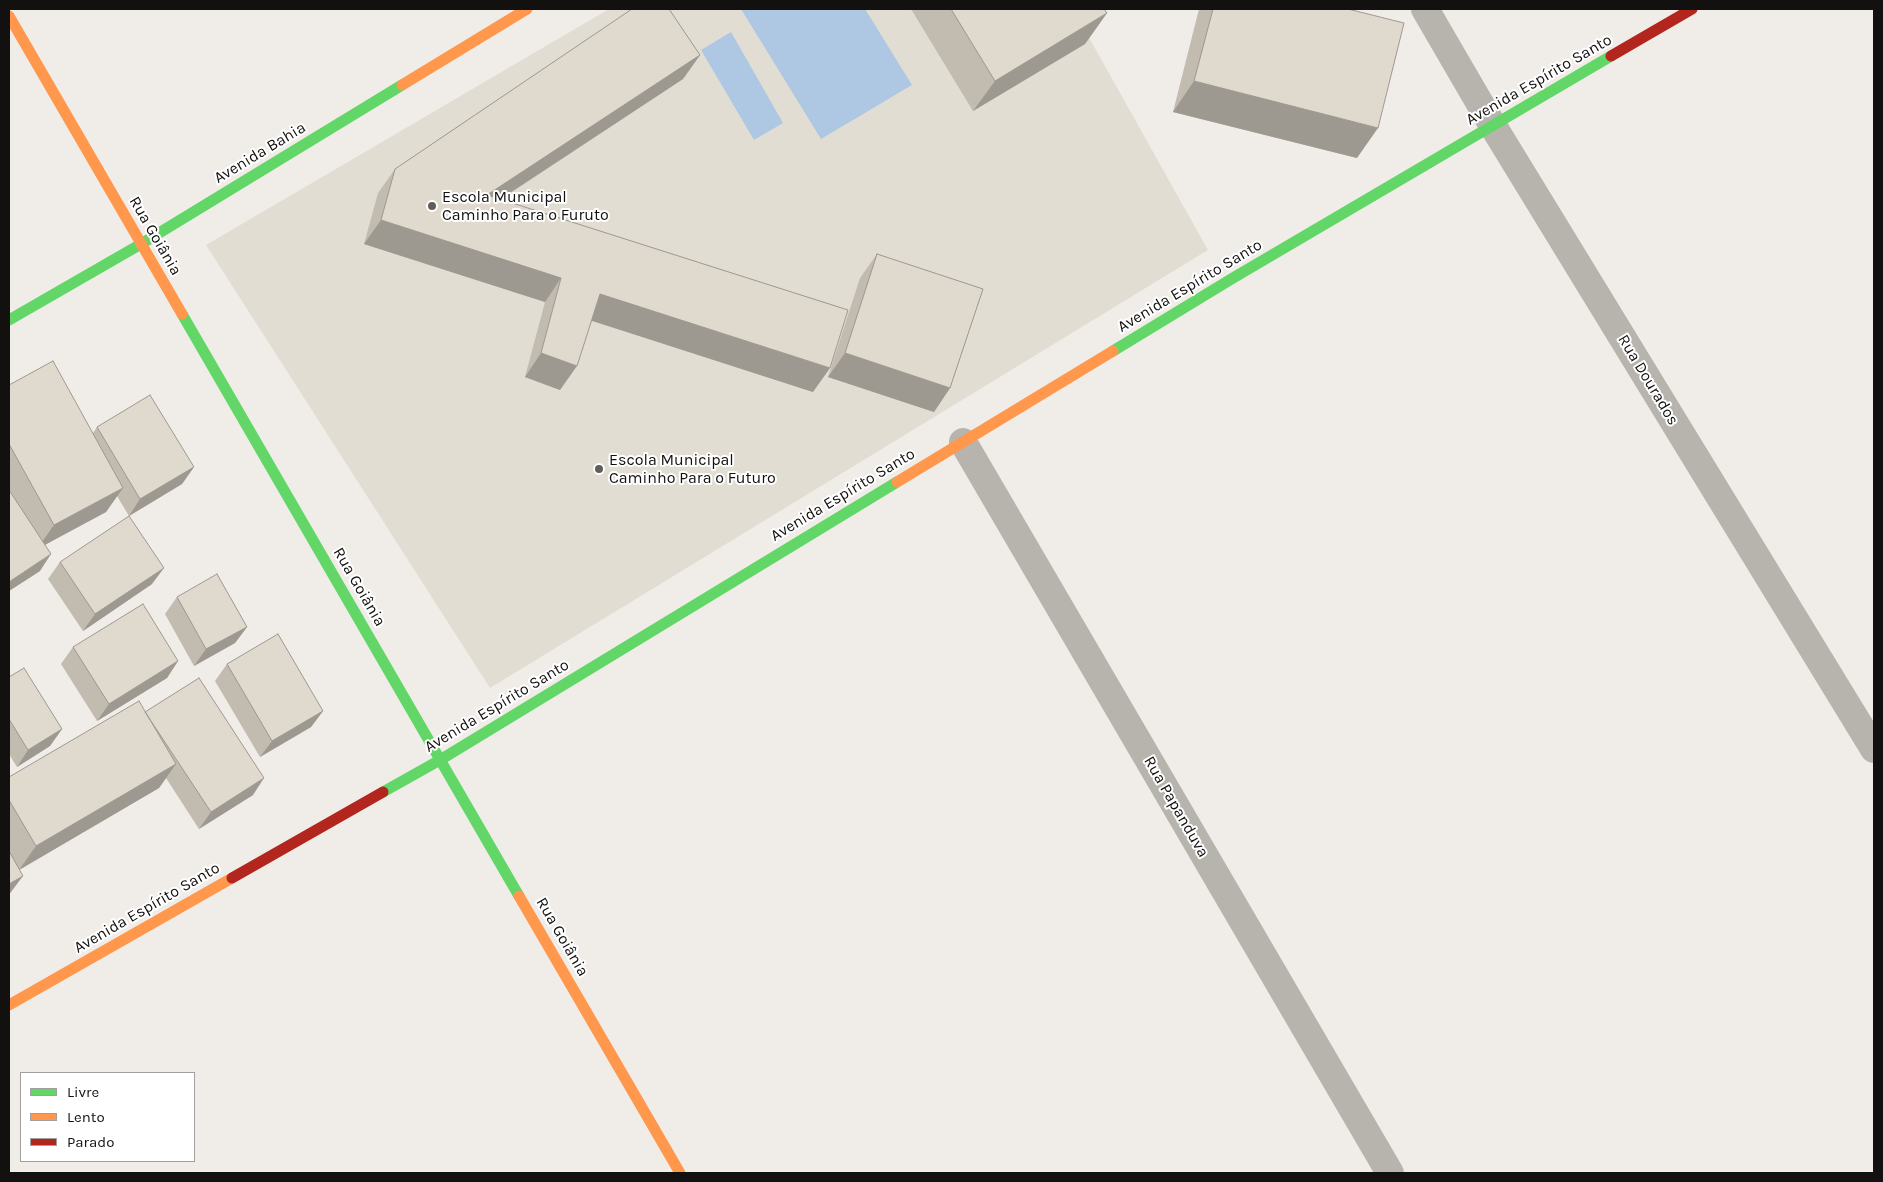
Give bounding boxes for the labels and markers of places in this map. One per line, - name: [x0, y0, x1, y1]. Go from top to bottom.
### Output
- place label: Escola Municipal Caminho Para o Furuto: [442, 187, 609, 225]
- marker: Escola Municipal Caminho Para o Furuto: [426, 200, 438, 212]
- place label: Escola Municipal Caminho Para o Futuro: [609, 450, 776, 488]
- marker: Escola Municipal Caminho Para o Futuro: [593, 463, 605, 475]

